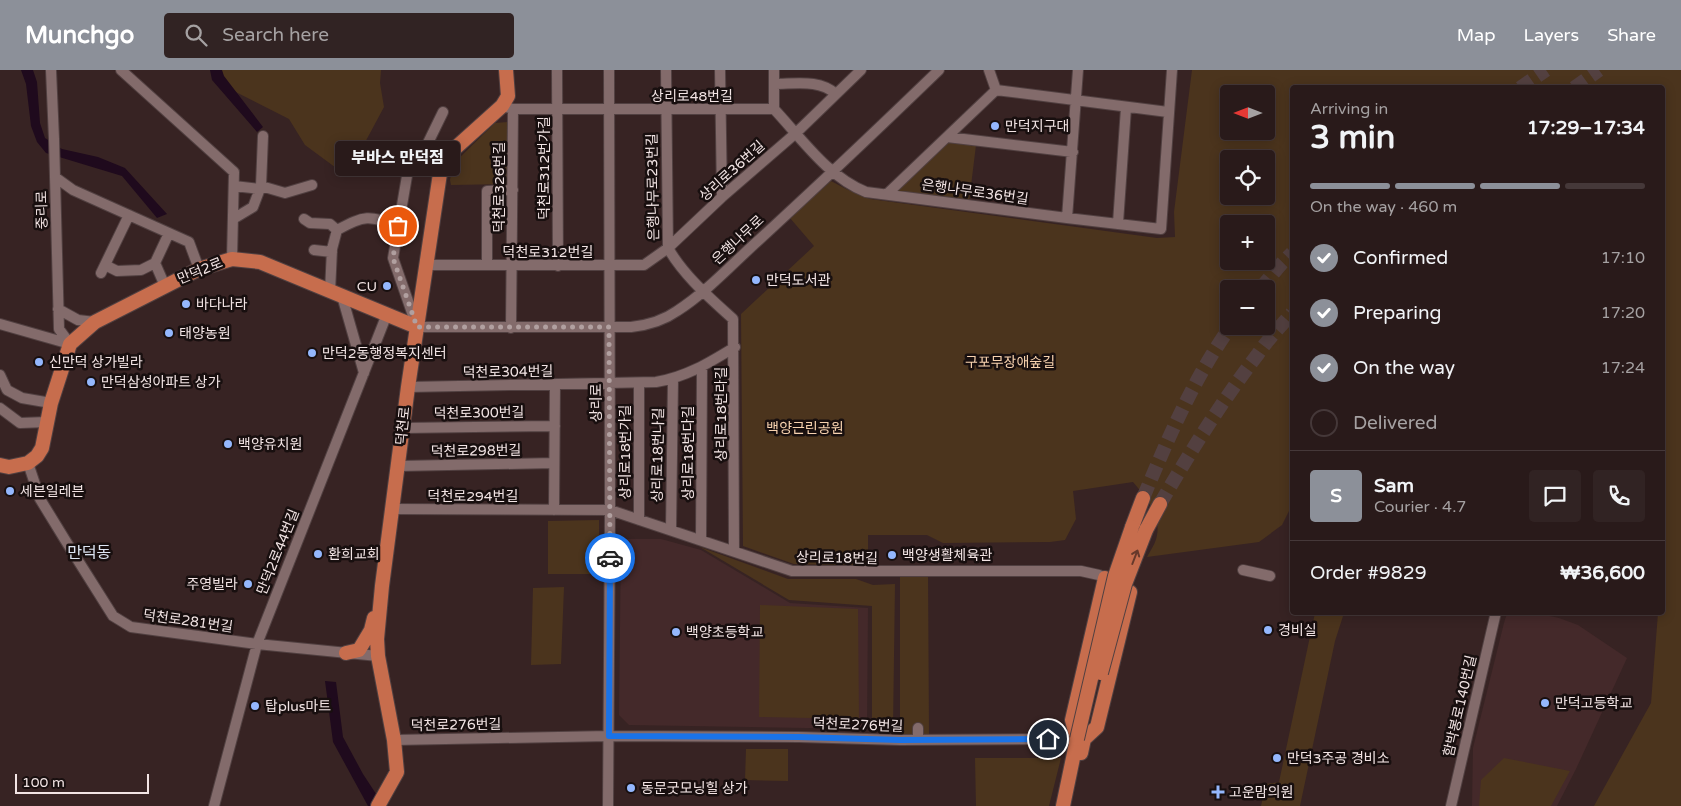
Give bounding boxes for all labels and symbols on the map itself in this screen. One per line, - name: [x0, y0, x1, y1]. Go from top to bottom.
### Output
- north arrow: [1220, 85, 1275, 140]
- street label: 상리로48번길: [651, 88, 733, 105]
- street label: 덕천로312번가길: [536, 116, 553, 220]
- place label: 만덕지구대: [1005, 118, 1069, 135]
- marker: 만덕지구대: [989, 120, 1001, 132]
- street label: 은행나무로23번길: [644, 133, 662, 241]
- street label: 상리로36번길: [696, 137, 768, 205]
- callout: 부바스 만덕점: [336, 141, 460, 176]
- street label: 덕천로326번길: [491, 142, 508, 232]
- street label: 은행나무로36번길: [920, 176, 1030, 208]
- street label: 중리로: [33, 190, 51, 229]
- pin: [377, 205, 419, 247]
- street label: 은행나무로: [709, 212, 767, 268]
- street label: 덕천로312번길: [503, 244, 593, 261]
- street label: 만덕2로: [175, 254, 225, 288]
- place label: 만덕도서관: [766, 272, 831, 289]
- marker: 만덕도서관: [750, 274, 762, 286]
- place label: CU: [357, 278, 377, 295]
- marker: CU: [381, 280, 393, 292]
- place label: 바다나라: [196, 296, 248, 313]
- marker: 바다나라: [180, 298, 192, 310]
- place label: 태양농원: [179, 325, 231, 342]
- marker: 태양농원: [163, 327, 175, 339]
- place label: 만덕2동행정복지센터: [322, 345, 447, 362]
- marker: 만덕2동행정복지센터: [306, 347, 318, 359]
- place label: 신만덕 상가빌라: [49, 354, 143, 371]
- park label: 구포무장애숲길: [965, 354, 1055, 371]
- marker: 신만덕 상가빌라: [33, 356, 45, 368]
- street label: 덕천로304번길: [462, 363, 554, 381]
- street label: 상리로18번라길: [713, 367, 730, 461]
- place label: 만덕삼성아파트 상가: [101, 374, 221, 391]
- marker: 만덕삼성아파트 상가: [85, 376, 97, 388]
- street label: 상리로: [588, 384, 605, 422]
- street label: 덕천로300번길: [433, 404, 525, 422]
- street label: 상리로18번가길: [617, 405, 634, 499]
- street label: 덕천로: [393, 406, 413, 446]
- street label: 상리로18번다길: [680, 406, 697, 500]
- street label: 상리로18번나길: [649, 407, 667, 503]
- park label: 백양근린공원: [766, 420, 844, 437]
- place label: 백양유치원: [238, 436, 302, 453]
- marker: 백양유치원: [222, 438, 234, 450]
- street label: 덕천로298번길: [430, 442, 522, 460]
- place label: 세븐일레븐: [20, 483, 85, 500]
- marker: 세븐일레븐: [4, 485, 16, 497]
- street label: 덕천로294번길: [428, 488, 518, 505]
- street label: 만덕2로44번길: [253, 507, 303, 597]
- courier: [585, 533, 635, 583]
- district label: 만덕동: [67, 543, 111, 563]
- place label: 환희교회: [328, 546, 380, 563]
- place label: 백양생활체육관: [902, 547, 992, 564]
- marker: 환희교회: [312, 548, 324, 560]
- street label: 상리로18번길: [796, 549, 878, 567]
- marker: 백양생활체육관: [886, 549, 898, 561]
- one-way arrow: [1131, 550, 1140, 565]
- place label: 주영빌라: [186, 576, 238, 593]
- marker: 주영빌라: [242, 578, 254, 590]
- street label: 덕천로281번길: [142, 606, 234, 636]
- place label: 경비실: [1278, 622, 1317, 639]
- place label: 백양초등학교: [686, 624, 763, 641]
- marker: 경비실: [1262, 624, 1274, 636]
- marker: 백양초등학교: [670, 626, 682, 638]
- street label: 함박봉로140번길: [1440, 654, 1480, 758]
- place label: 만덕고등학교: [1555, 695, 1632, 712]
- marker: 만덕고등학교: [1539, 697, 1551, 709]
- place label: 탑plus마트: [265, 698, 331, 715]
- marker: 탑plus마트: [249, 700, 261, 712]
- street label: 덕천로276번길: [812, 715, 904, 735]
- street label: 덕천로276번길: [410, 716, 502, 734]
- pin: [1027, 718, 1069, 760]
- place label: 만덕3주공 경비소: [1287, 750, 1390, 767]
- marker: 만덕3주공 경비소: [1271, 752, 1283, 764]
- scale bar: [15, 771, 149, 794]
- place label: 동문굿모닝힐 상가: [641, 780, 748, 797]
- marker: 동문굿모닝힐 상가: [625, 782, 637, 794]
- place label: 고운맘의원: [1229, 784, 1293, 801]
- marker: 고운맘의원: [1211, 785, 1225, 799]

